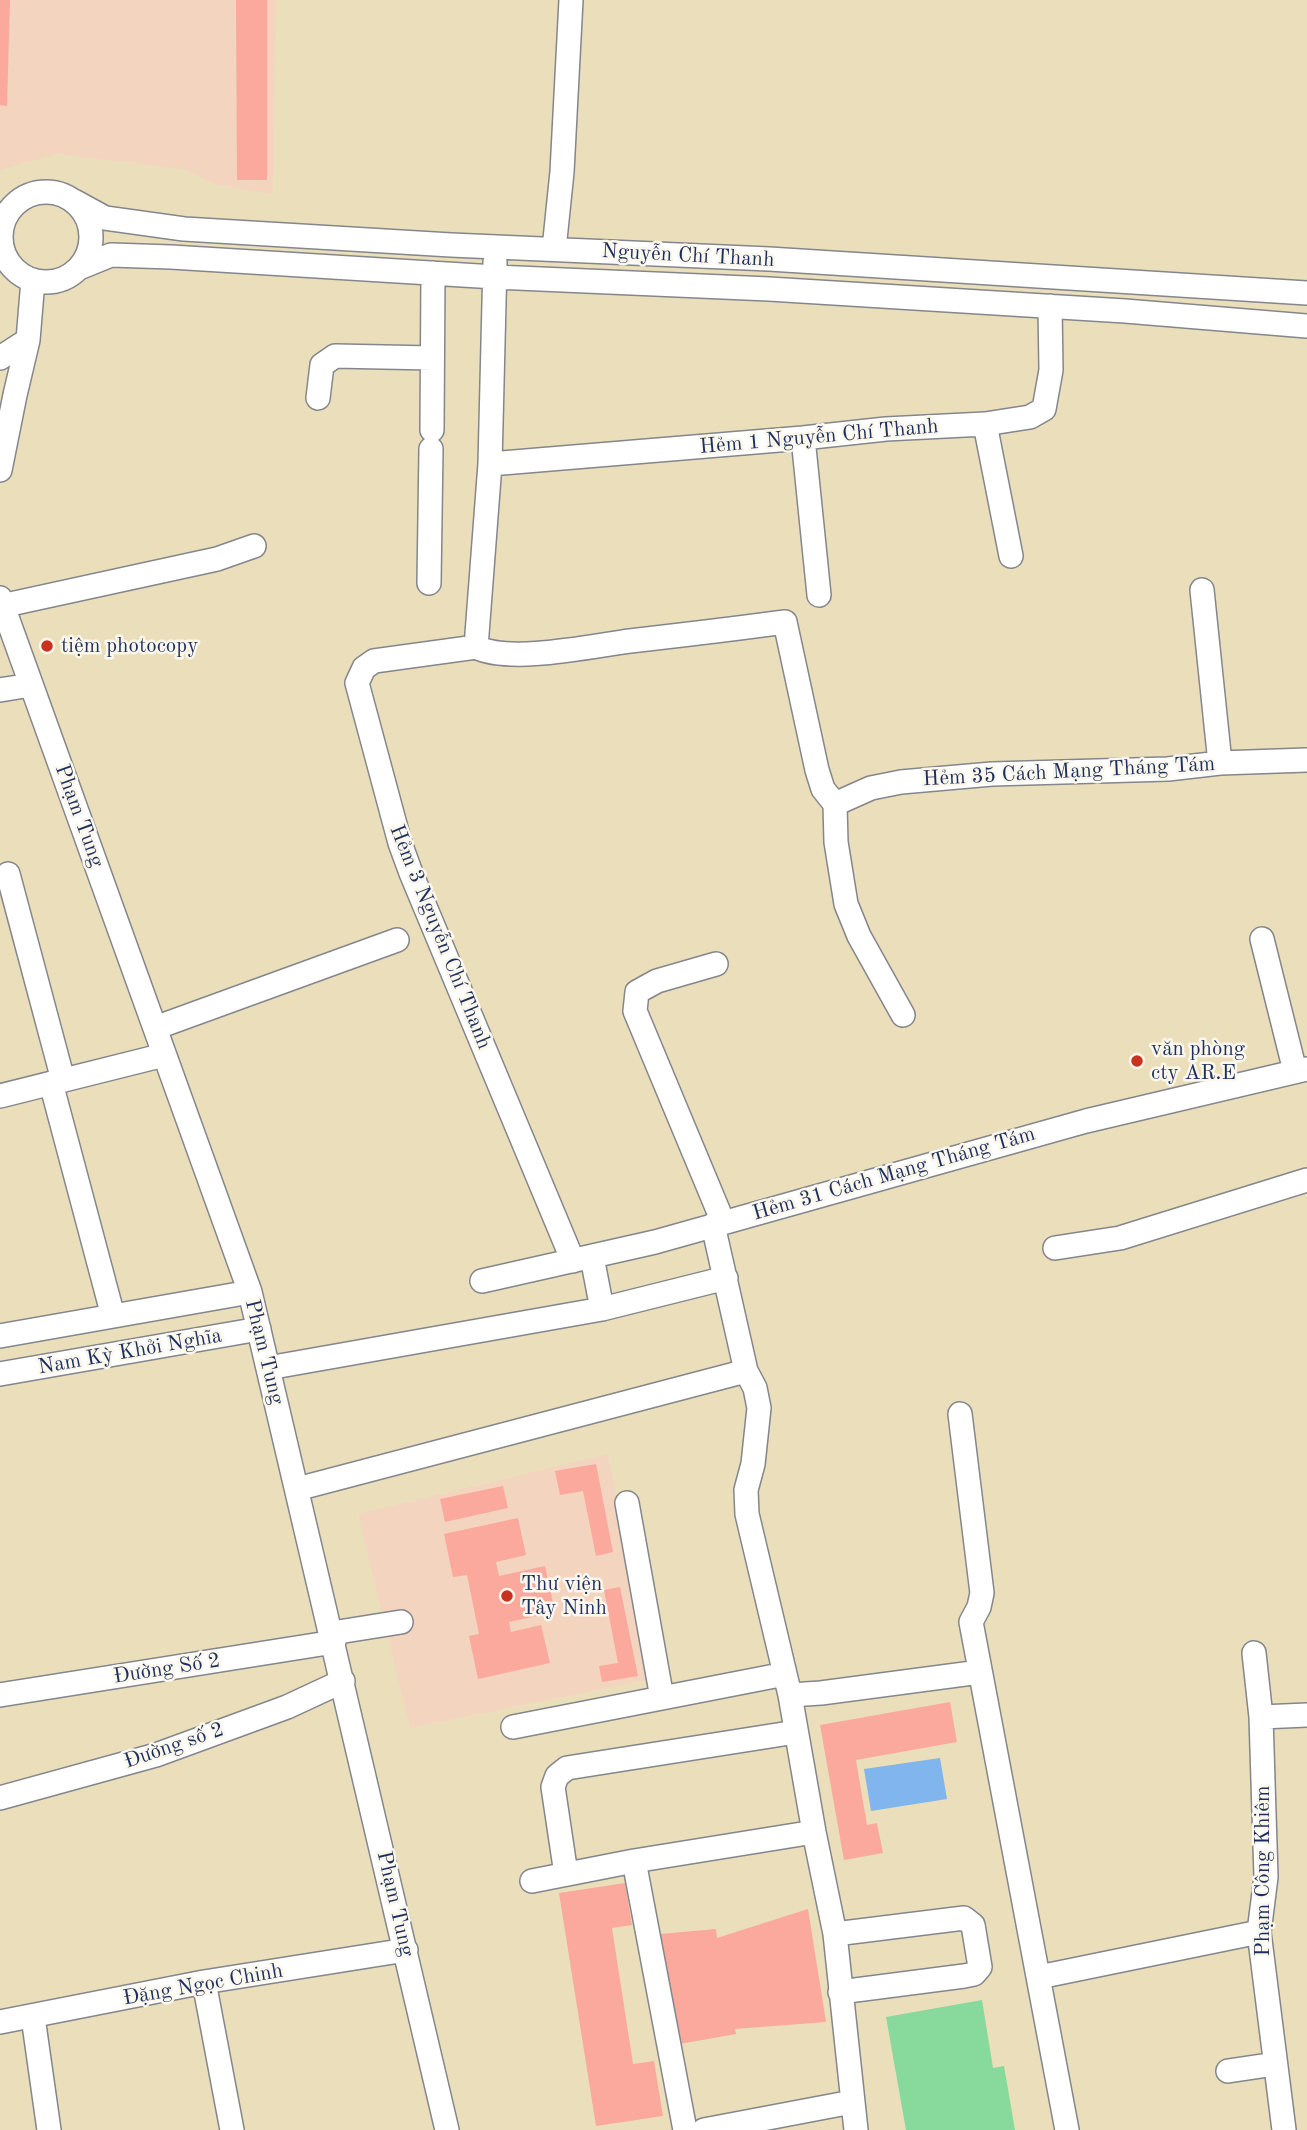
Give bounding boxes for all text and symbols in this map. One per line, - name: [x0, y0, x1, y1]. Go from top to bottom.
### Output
- street label: Nguyễn Chí Thanh: [601, 239, 775, 273]
- street label: Hẻm 1 Nguyễn Chí Thanh: [698, 414, 940, 460]
- place label: tiệm photocopy: [61, 633, 198, 659]
- marker: tiệm photocopy: [39, 638, 55, 654]
- street label: Hẻm 35 Cách Mạng Tháng Tám: [922, 752, 1216, 792]
- street label: Phạm Tung: [49, 761, 109, 871]
- street label: Hẻm 3 Nguyễn Chí Thanh: [383, 821, 497, 1053]
- place label: văn phòng cty AR.E: [1151, 1036, 1245, 1086]
- marker: văn phòng cty AR.E: [1129, 1053, 1145, 1069]
- street label: Hẻm 31 Cách Mạng Tháng Tám: [750, 1122, 1038, 1226]
- street label: Phạm Tung: [239, 1297, 289, 1407]
- street label: Nam Kỳ Khởi Nghĩa: [36, 1323, 224, 1381]
- place label: Thư viện Tây Ninh: [521, 1571, 607, 1621]
- marker: Thư viện Tây Ninh: [499, 1588, 515, 1604]
- street label: Đường Số 2: [112, 1648, 222, 1690]
- street label: Đường số 2: [121, 1717, 227, 1775]
- street label: Phạm Công Khiêm: [1250, 1786, 1276, 1956]
- street label: Phạm Tung: [371, 1849, 419, 1959]
- street label: Đặng Ngọc Chinh: [121, 1959, 285, 2011]

